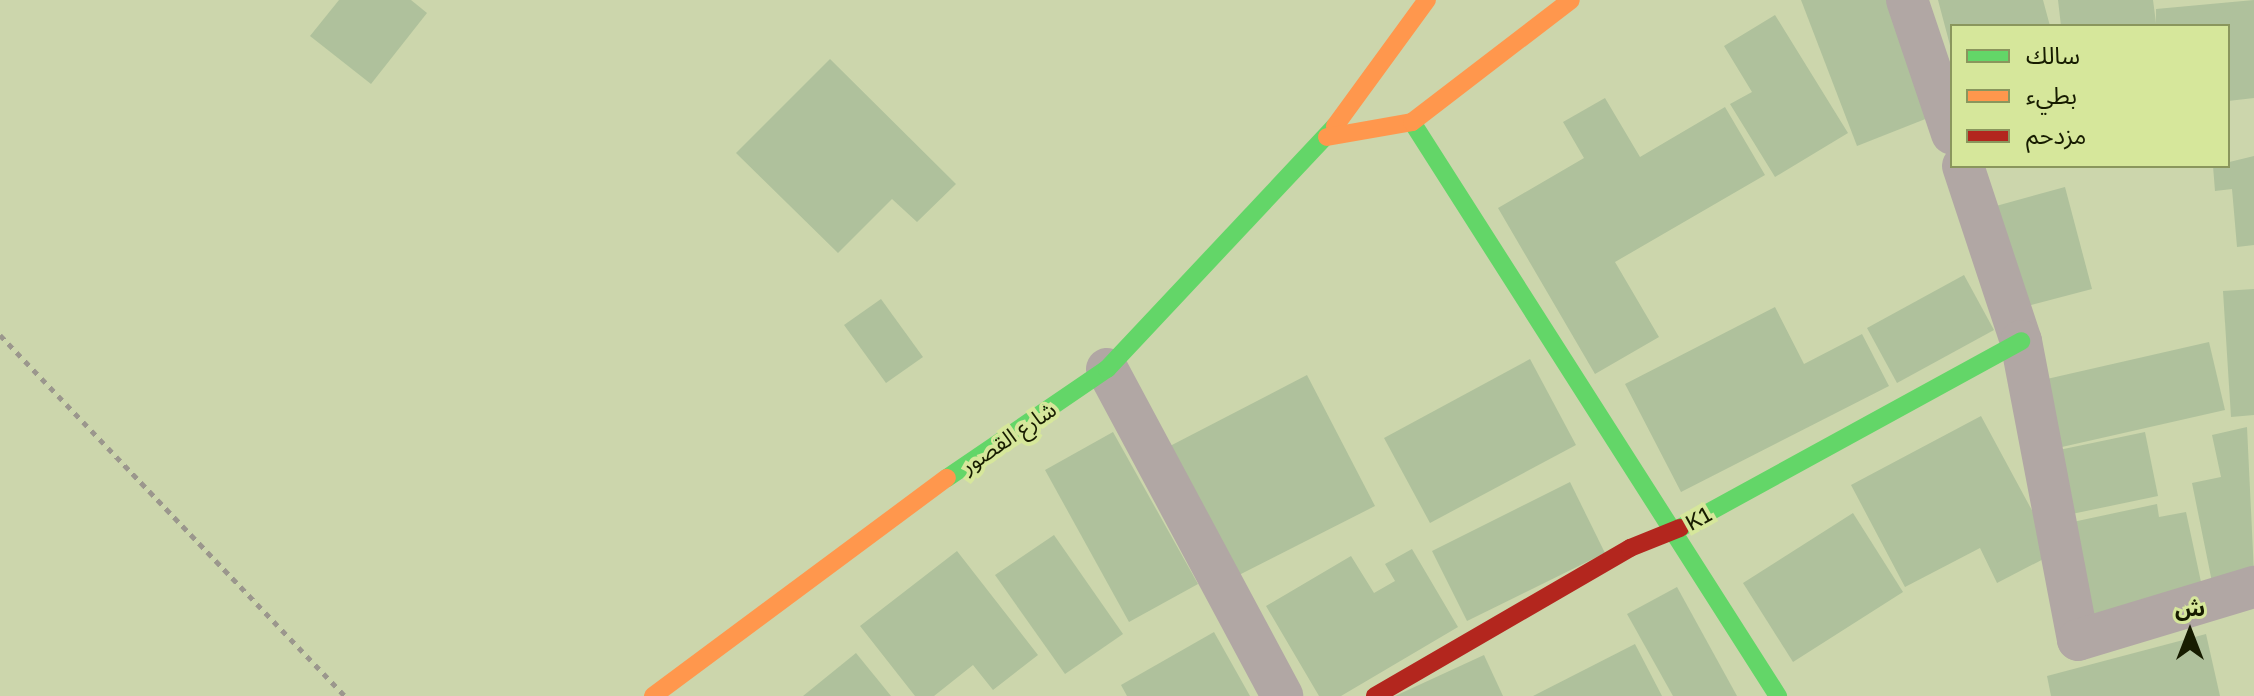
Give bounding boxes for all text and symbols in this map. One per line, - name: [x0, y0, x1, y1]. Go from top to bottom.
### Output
- legend: [1950, 24, 2230, 168]
- text: سالك: [2026, 40, 2080, 69]
- text: بطيء: [2026, 80, 2077, 109]
- text: مزدحم: [2026, 120, 2086, 149]
- street label: شارع القصور: [955, 395, 1061, 479]
- street label: K1: [1680, 500, 1716, 536]
- north arrow: [2150, 592, 2230, 672]
- text: ش: [2175, 594, 2205, 621]

